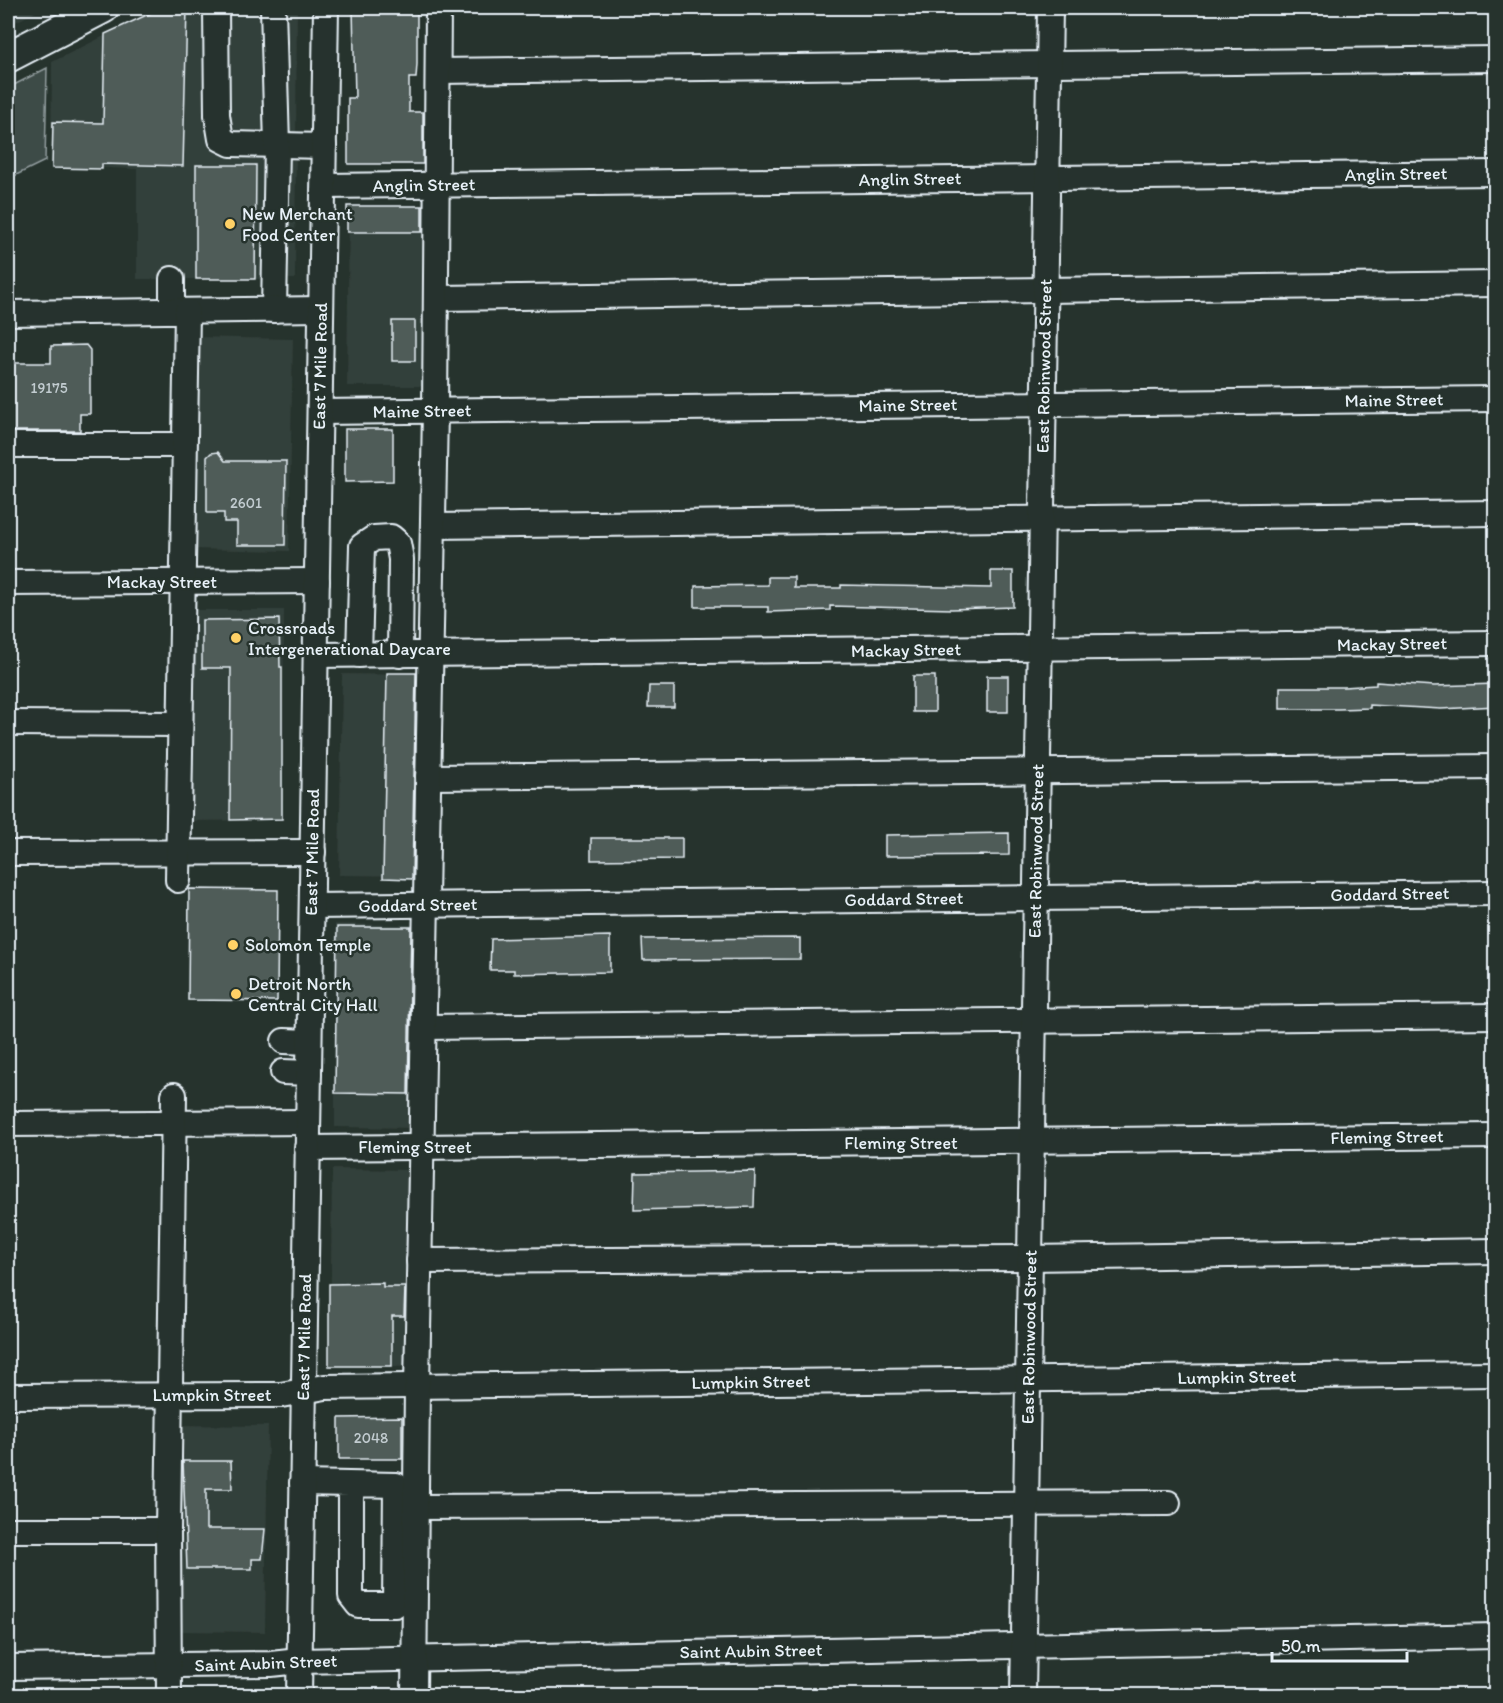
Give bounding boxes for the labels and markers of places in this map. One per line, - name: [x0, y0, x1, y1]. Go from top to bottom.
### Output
- place label: New Merchant Food Center: [242, 203, 353, 246]
- marker: New Merchant Food Center: [223, 217, 237, 231]
- place label: Crossroads Intergenerational Daycare: [248, 617, 451, 660]
- marker: Crossroads Intergenerational Daycare: [229, 631, 243, 645]
- place label: Solomon Temple: [245, 934, 371, 956]
- marker: Solomon Temple: [226, 938, 240, 952]
- place label: Detroit North Central City Hall: [248, 973, 378, 1016]
- marker: Detroit North Central City Hall: [229, 987, 243, 1001]

